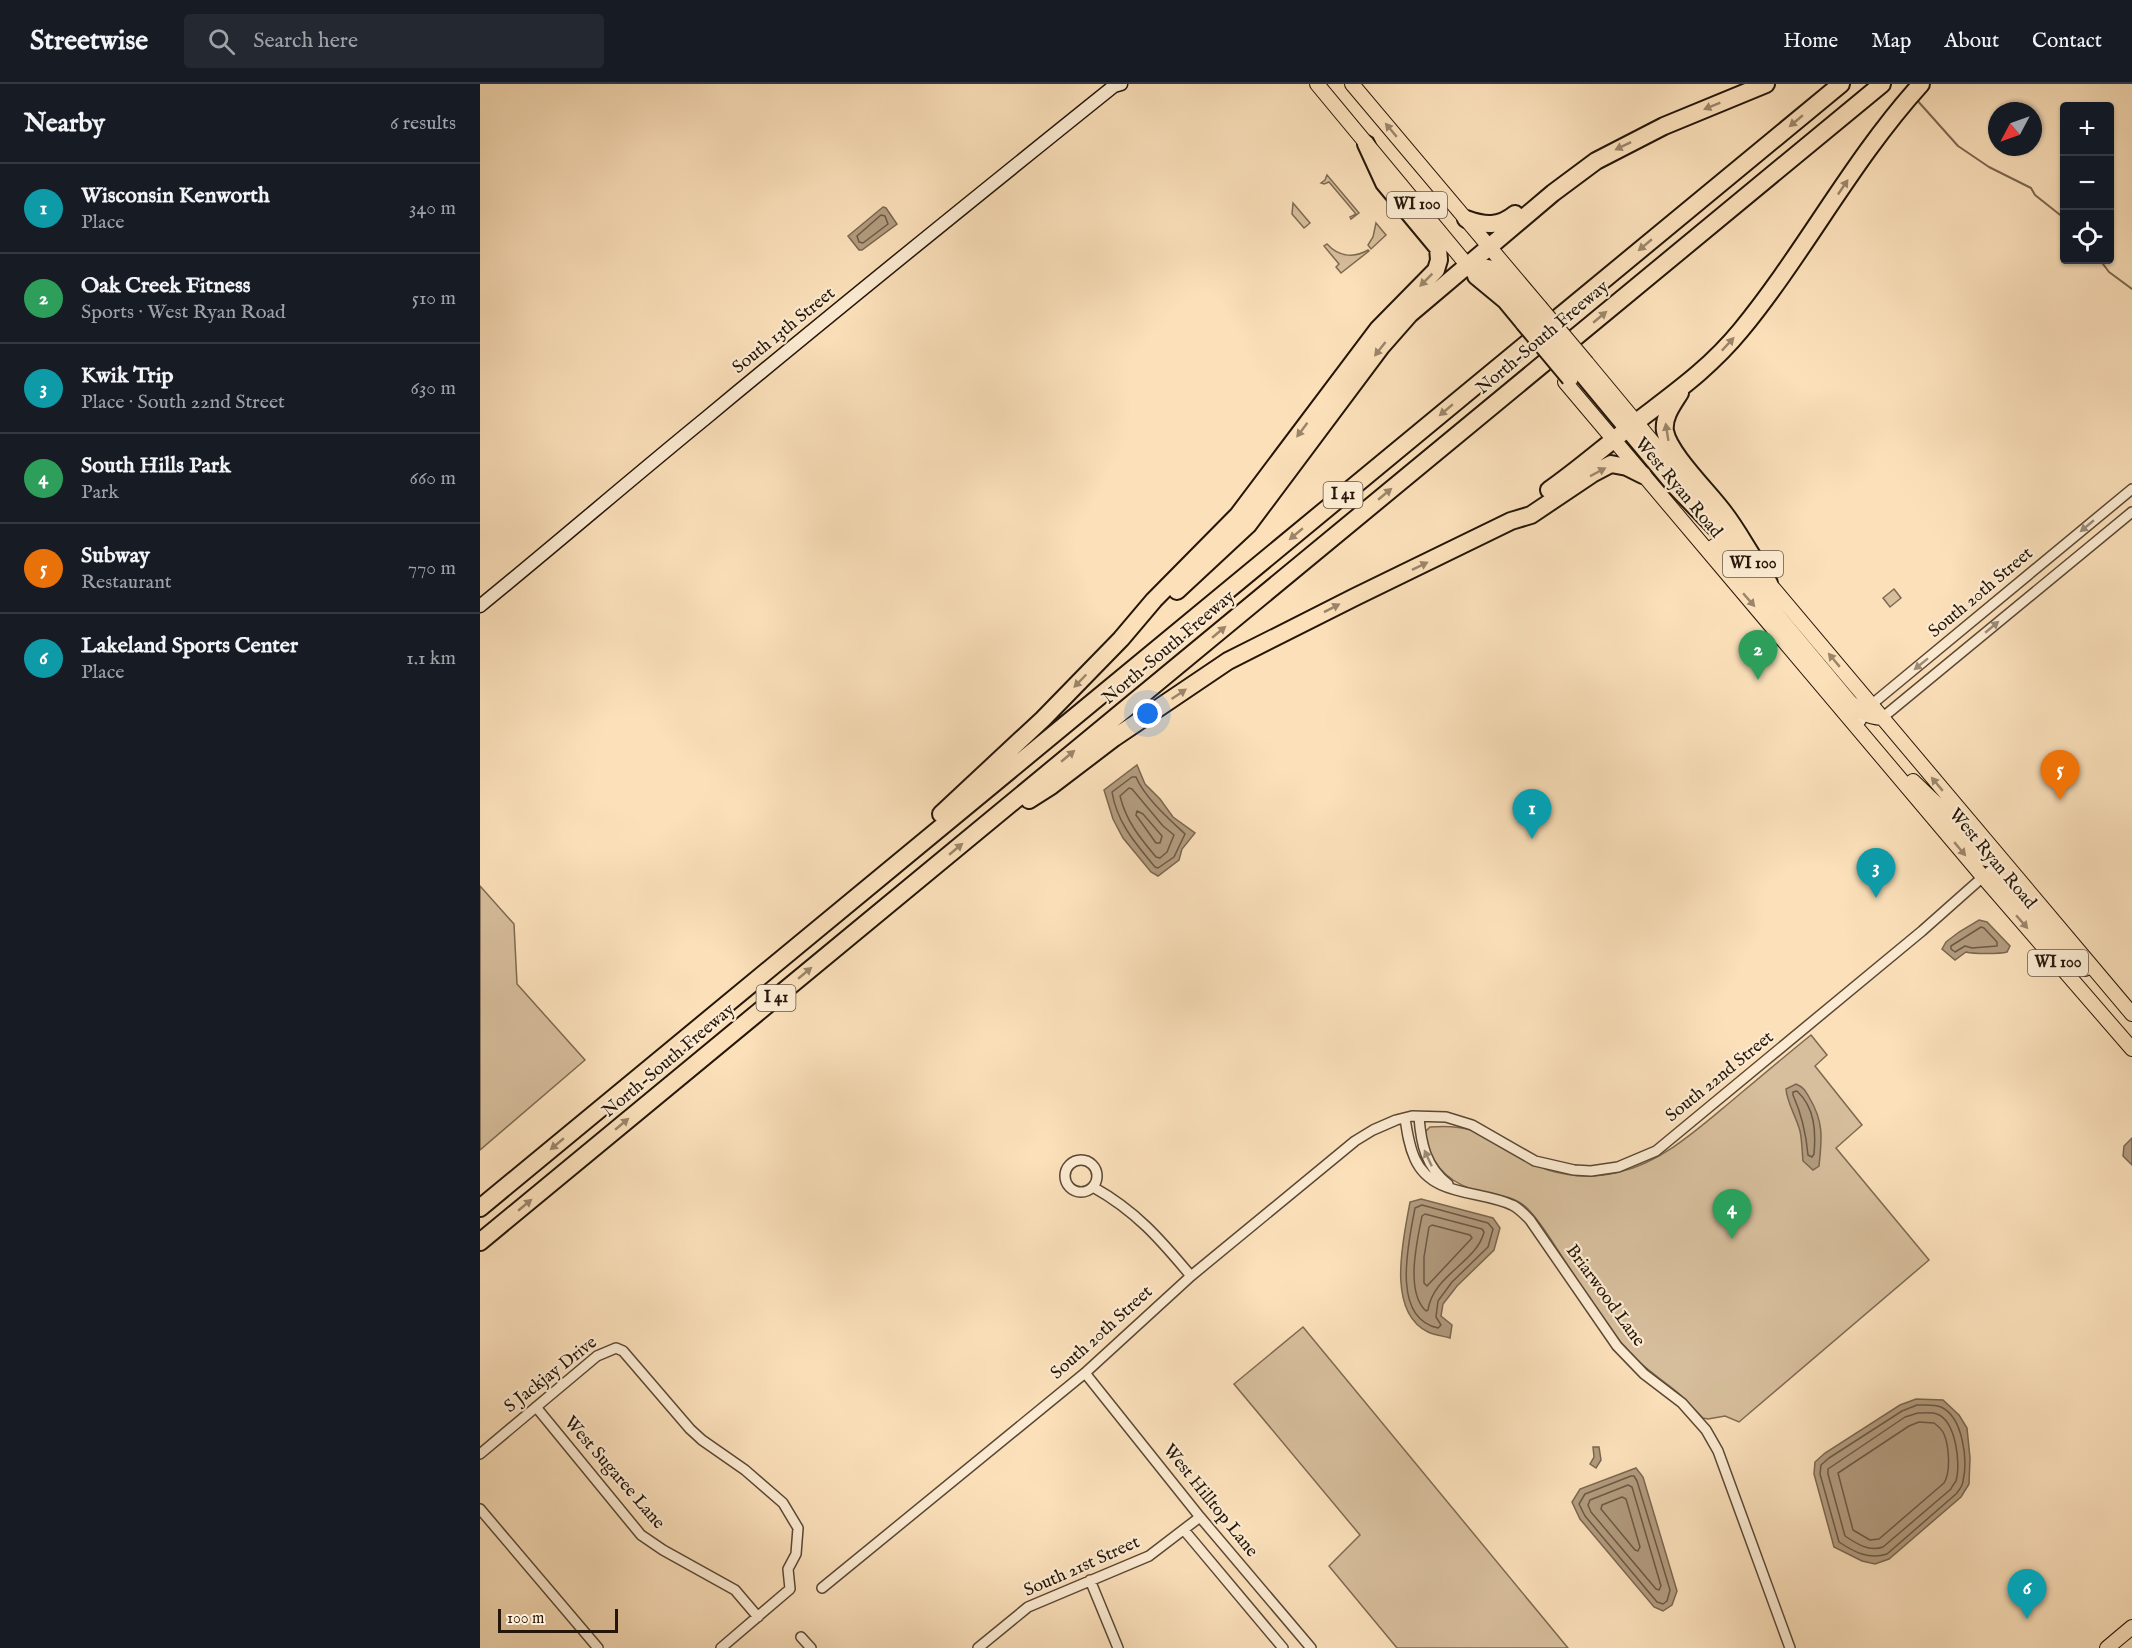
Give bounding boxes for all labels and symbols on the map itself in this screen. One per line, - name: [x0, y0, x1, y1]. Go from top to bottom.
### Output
- one-way arrow: [1702, 101, 1720, 111]
- north arrow: [1988, 102, 2042, 156]
- one-way arrow: [1788, 115, 1804, 128]
- one-way arrow: [1385, 123, 1398, 138]
- one-way arrow: [1614, 142, 1631, 151]
- one-way arrow: [1837, 179, 1849, 195]
- road number: WI 100: [1387, 192, 1447, 218]
- one-way arrow: [1638, 239, 1653, 251]
- one-way arrow: [1420, 272, 1434, 286]
- street label: North-South Freeway: [1472, 276, 1614, 400]
- street label: South 13th Street: [728, 283, 840, 379]
- one-way arrow: [1592, 310, 1608, 323]
- one-way arrow: [1721, 337, 1735, 352]
- one-way arrow: [1375, 342, 1387, 357]
- one-way arrow: [1439, 403, 1454, 415]
- one-way arrow: [1296, 421, 1308, 437]
- one-way arrow: [1663, 422, 1672, 441]
- street label: West Ryan Road: [1629, 433, 1727, 543]
- one-way arrow: [1589, 467, 1606, 476]
- road number: I 41: [1324, 482, 1362, 508]
- one-way arrow: [1377, 488, 1393, 501]
- one-way arrow: [2080, 519, 2095, 532]
- one-way arrow: [1288, 527, 1304, 540]
- street label: South 20th Street: [1924, 543, 2038, 643]
- road number: WI 100: [1723, 551, 1783, 577]
- one-way arrow: [1411, 561, 1428, 570]
- street label: North-South Freeway: [1098, 586, 1240, 710]
- one-way arrow: [1742, 592, 1755, 607]
- one-way arrow: [1324, 603, 1341, 613]
- one-way arrow: [1984, 621, 1999, 634]
- one-way arrow: [1211, 626, 1226, 639]
- pin: 2: [1738, 630, 1778, 680]
- one-way arrow: [1827, 652, 1840, 668]
- one-way arrow: [1914, 657, 1929, 670]
- one-way arrow: [1074, 673, 1088, 687]
- one-way arrow: [1170, 688, 1186, 700]
- your location: [1133, 699, 1162, 728]
- one-way arrow: [1060, 750, 1075, 763]
- pin: 5: [2040, 750, 2080, 800]
- one-way arrow: [1931, 776, 1944, 792]
- pin: 1: [1512, 790, 1552, 839]
- street label: West Ryan Road: [1943, 804, 2041, 914]
- one-way arrow: [1953, 841, 1966, 856]
- one-way arrow: [948, 844, 963, 856]
- pin: 3: [1856, 848, 1896, 898]
- one-way arrow: [2016, 914, 2029, 930]
- road number: WI 100: [2028, 950, 2088, 976]
- one-way arrow: [797, 967, 813, 980]
- road number: I 41: [756, 985, 796, 1011]
- street label: North-South Freeway: [598, 999, 740, 1123]
- street label: South 22nd Street: [1661, 1026, 1779, 1128]
- one-way arrow: [615, 1119, 630, 1131]
- one-way arrow: [550, 1137, 565, 1150]
- one-way arrow: [1423, 1149, 1432, 1166]
- pin: 4: [1712, 1190, 1752, 1239]
- one-way arrow: [517, 1198, 533, 1211]
- street label: Briarwood Lane: [1560, 1240, 1650, 1352]
- street label: South 20th Street: [1046, 1281, 1158, 1385]
- street label: S Jackjay Drive: [500, 1332, 602, 1418]
- street label: West Sugaree Lane: [559, 1412, 669, 1534]
- street label: West Hilltop Lane: [1157, 1440, 1263, 1562]
- street label: South 21st Street: [1021, 1531, 1143, 1603]
- pin: 6: [2008, 1570, 2046, 1619]
- scale bar: [498, 1606, 618, 1634]

